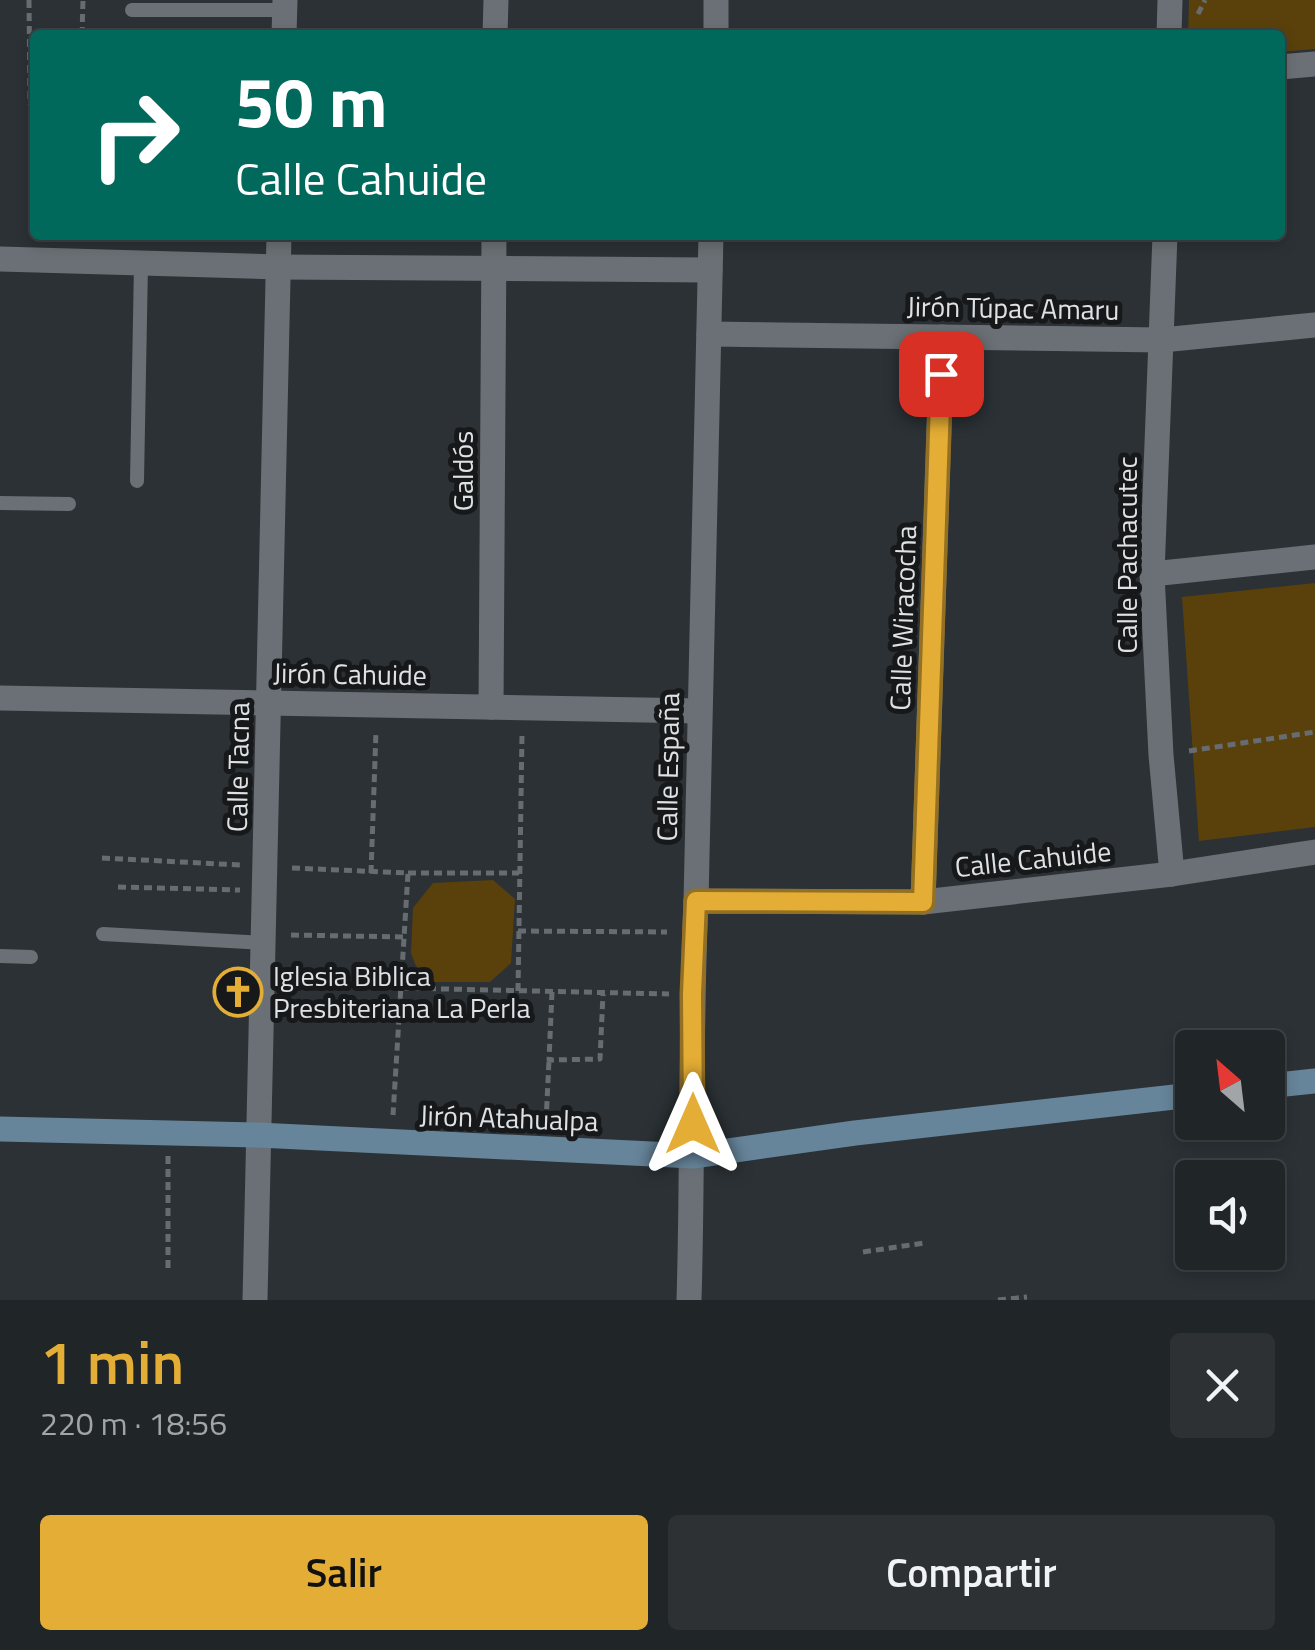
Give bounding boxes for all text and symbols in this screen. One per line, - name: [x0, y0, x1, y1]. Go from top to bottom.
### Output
- text: 50 m: [235, 48, 388, 154]
- icon: right: [70, 70, 200, 200]
- text: Calle Cahuide: [235, 144, 487, 212]
- street label: Jirón Túpac Amaru: [906, 284, 1120, 331]
- pin: [899, 332, 984, 417]
- icon: arrive: [914, 347, 969, 402]
- street label: Galdós: [441, 431, 484, 511]
- street label: Calle Pachacutec: [1105, 456, 1148, 654]
- street label: Calle Wiracocha: [878, 525, 927, 711]
- street label: Jirón Cahuide: [273, 651, 427, 696]
- street label: Calle España: [645, 692, 690, 842]
- street label: Calle Tacna: [215, 702, 260, 832]
- street label: Calle Cahuide: [953, 829, 1113, 888]
- place label: Iglesia Biblica Presbiteriana La Perla: [273, 954, 531, 1029]
- church icon: Iglesia Biblica Presbiteriana La Perla: [212, 966, 264, 1018]
- north arrow: [1175, 1030, 1285, 1140]
- map controls: [1175, 1030, 1285, 1270]
- position arrow: [641, 1072, 745, 1176]
- street label: Jirón Atahualpa: [419, 1093, 599, 1142]
- button: sound: [1175, 1160, 1285, 1270]
- text: 1 min: [40, 1316, 184, 1407]
- button: close: [1170, 1333, 1275, 1438]
- text: 220 m · 18:56: [40, 1399, 227, 1447]
- button: Salir: [40, 1515, 648, 1630]
- button: Compartir: [668, 1515, 1275, 1630]

